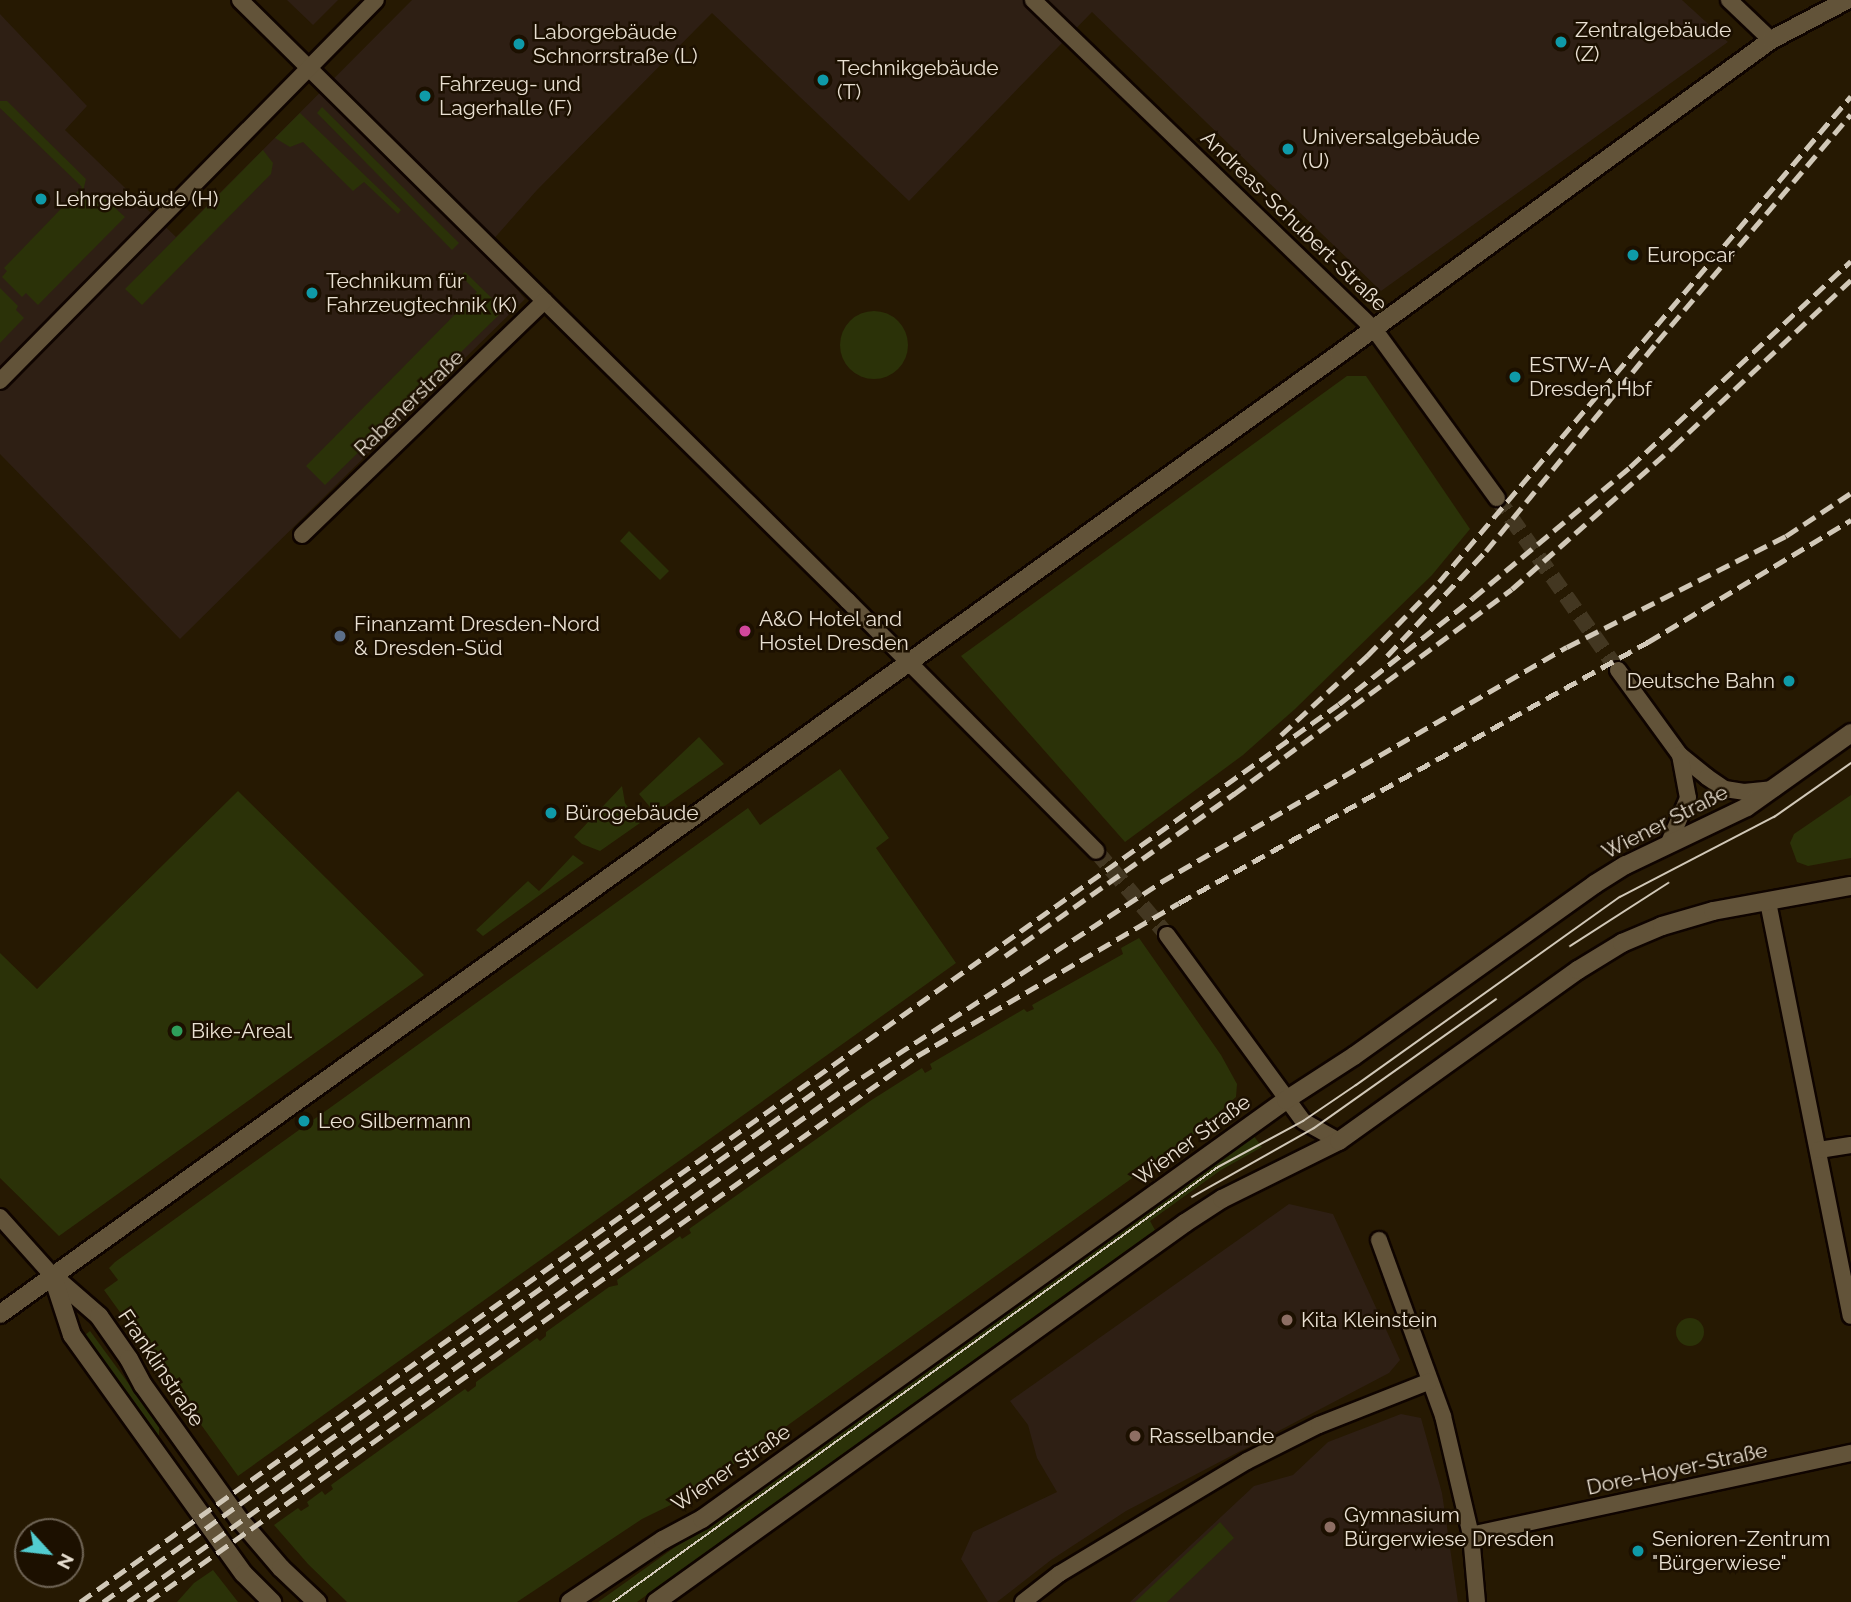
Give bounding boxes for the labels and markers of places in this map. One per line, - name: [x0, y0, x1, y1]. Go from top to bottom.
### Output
- place label: Zentralgebäude (Z): [1575, 17, 1731, 67]
- place label: Laborgebäude Schnorrstraße (L): [533, 19, 698, 69]
- marker: Zentralgebäude (Z): [1553, 34, 1569, 50]
- marker: Laborgebäude Schnorrstraße (L): [511, 36, 527, 52]
- place label: Technikgebäude (T): [837, 55, 999, 105]
- place label: Fahrzeug- und Lagerhalle (F): [439, 71, 581, 121]
- marker: Technikgebäude (T): [815, 72, 831, 88]
- marker: Fahrzeug- und Lagerhalle (F): [417, 88, 433, 104]
- place label: Universalgebäude (U): [1302, 124, 1480, 174]
- marker: Universalgebäude (U): [1280, 141, 1296, 157]
- place label: Lehrgebäude (H): [55, 186, 218, 212]
- marker: Lehrgebäude (H): [33, 191, 49, 207]
- place label: Europcar: [1647, 242, 1735, 268]
- marker: Europcar: [1625, 247, 1641, 263]
- place label: Technikum für Fahrzeugtechnik (K): [326, 268, 517, 318]
- marker: Technikum für Fahrzeugtechnik (K): [304, 285, 320, 301]
- place label: ESTW-A Dresden Hbf: [1529, 352, 1652, 402]
- marker: ESTW-A Dresden Hbf: [1507, 369, 1523, 385]
- place label: A&O Hotel and Hostel Dresden: [759, 606, 909, 656]
- place label: Finanzamt Dresden-Nord & Dresden-Süd: [354, 611, 600, 661]
- marker: A&O Hotel and Hostel Dresden: [737, 623, 753, 639]
- marker: Finanzamt Dresden-Nord & Dresden-Süd: [332, 628, 348, 644]
- place label: Deutsche Bahn: [1627, 668, 1775, 694]
- marker: Deutsche Bahn: [1781, 673, 1797, 689]
- place label: Bürogebäude: [565, 800, 699, 826]
- marker: Bürogebäude: [543, 805, 559, 821]
- place label: Bike-Areal: [191, 1018, 292, 1044]
- marker: Bike-Areal: [169, 1023, 185, 1039]
- place label: Leo Silbermann: [318, 1108, 471, 1134]
- marker: Leo Silbermann: [296, 1113, 312, 1129]
- place label: Kita Kleinstein: [1301, 1307, 1437, 1333]
- marker: Kita Kleinstein: [1279, 1312, 1295, 1328]
- place label: Rasselbande: [1149, 1423, 1274, 1449]
- marker: Rasselbande: [1127, 1428, 1143, 1444]
- place label: Gymnasium Bürgerwiese Dresden: [1344, 1502, 1554, 1552]
- marker: Gymnasium Bürgerwiese Dresden: [1322, 1519, 1338, 1535]
- place label: Senioren-Zentrum "Bürgerwiese": [1652, 1526, 1830, 1576]
- marker: Senioren-Zentrum "Bürgerwiese": [1630, 1543, 1646, 1559]

